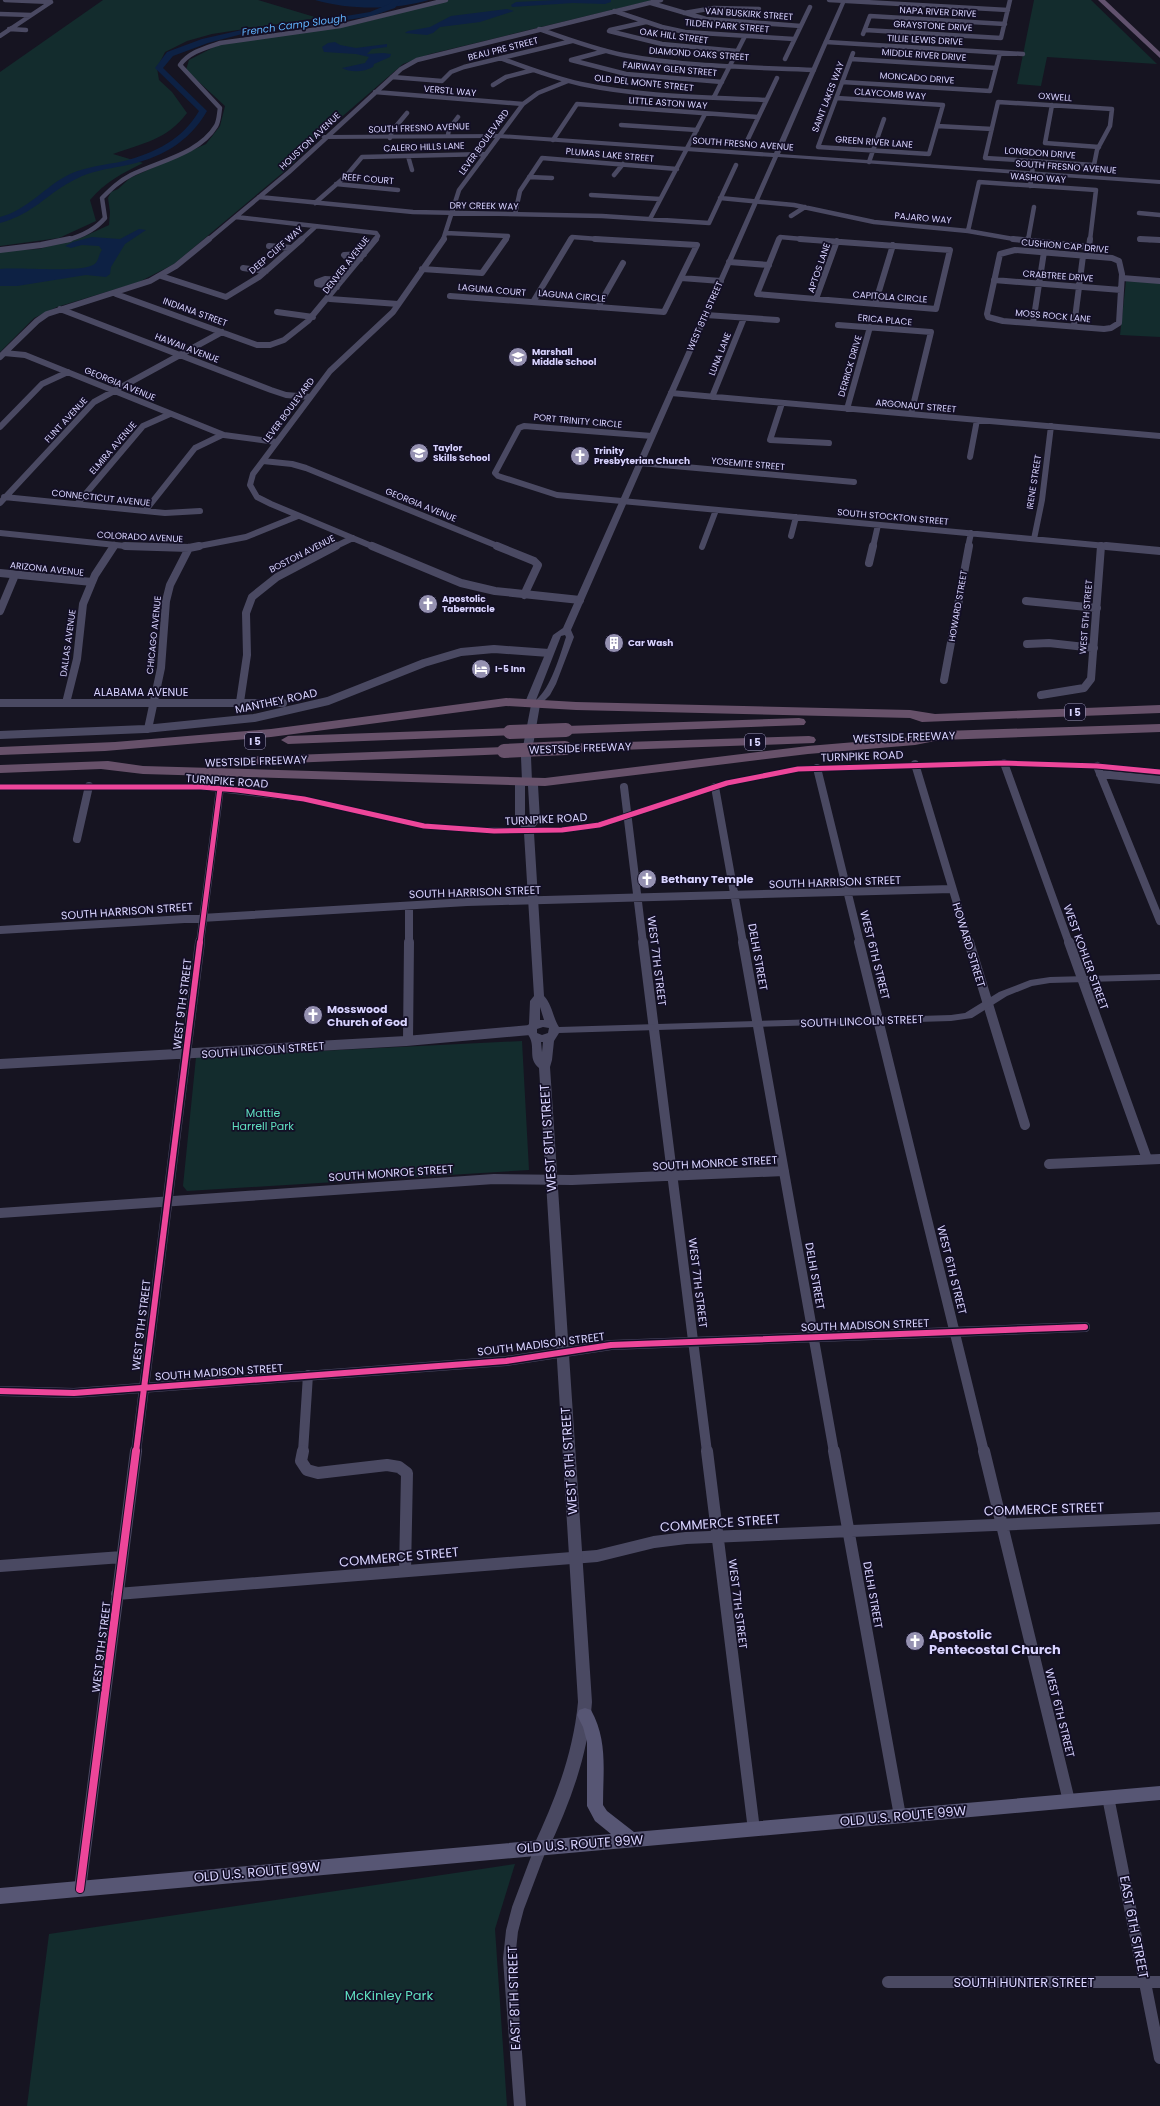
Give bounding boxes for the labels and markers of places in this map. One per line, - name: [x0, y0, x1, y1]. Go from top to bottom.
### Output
- school or university icon: Marshall Middle School: [507, 346, 529, 368]
- place label: Marshall Middle School: [532, 346, 597, 368]
- school or university icon: Taylor Skills School: [408, 442, 430, 464]
- place label: Taylor Skills School: [433, 442, 491, 464]
- church icon: Trinity Presbyterian Church: [569, 445, 591, 467]
- place label: Trinity Presbyterian Church: [594, 445, 690, 467]
- church icon: Apostolic Tabernacle: [417, 593, 439, 615]
- place label: Apostolic Tabernacle: [442, 593, 495, 615]
- building icon: Car Wash: [603, 632, 625, 654]
- place label: Car Wash: [628, 637, 673, 649]
- hotel icon: I-5 Inn: [470, 658, 492, 680]
- place label: I-5 Inn: [495, 663, 525, 675]
- church icon: Bethany Temple: [636, 868, 658, 890]
- place label: Bethany Temple: [661, 871, 754, 887]
- place label: Mosswood Church of God: [327, 1001, 407, 1030]
- church icon: Mosswood Church of God: [302, 1004, 324, 1026]
- place label: Apostolic Pentecostal Church: [929, 1625, 1061, 1659]
- church icon: Apostolic Pentecostal Church: [904, 1630, 926, 1652]

